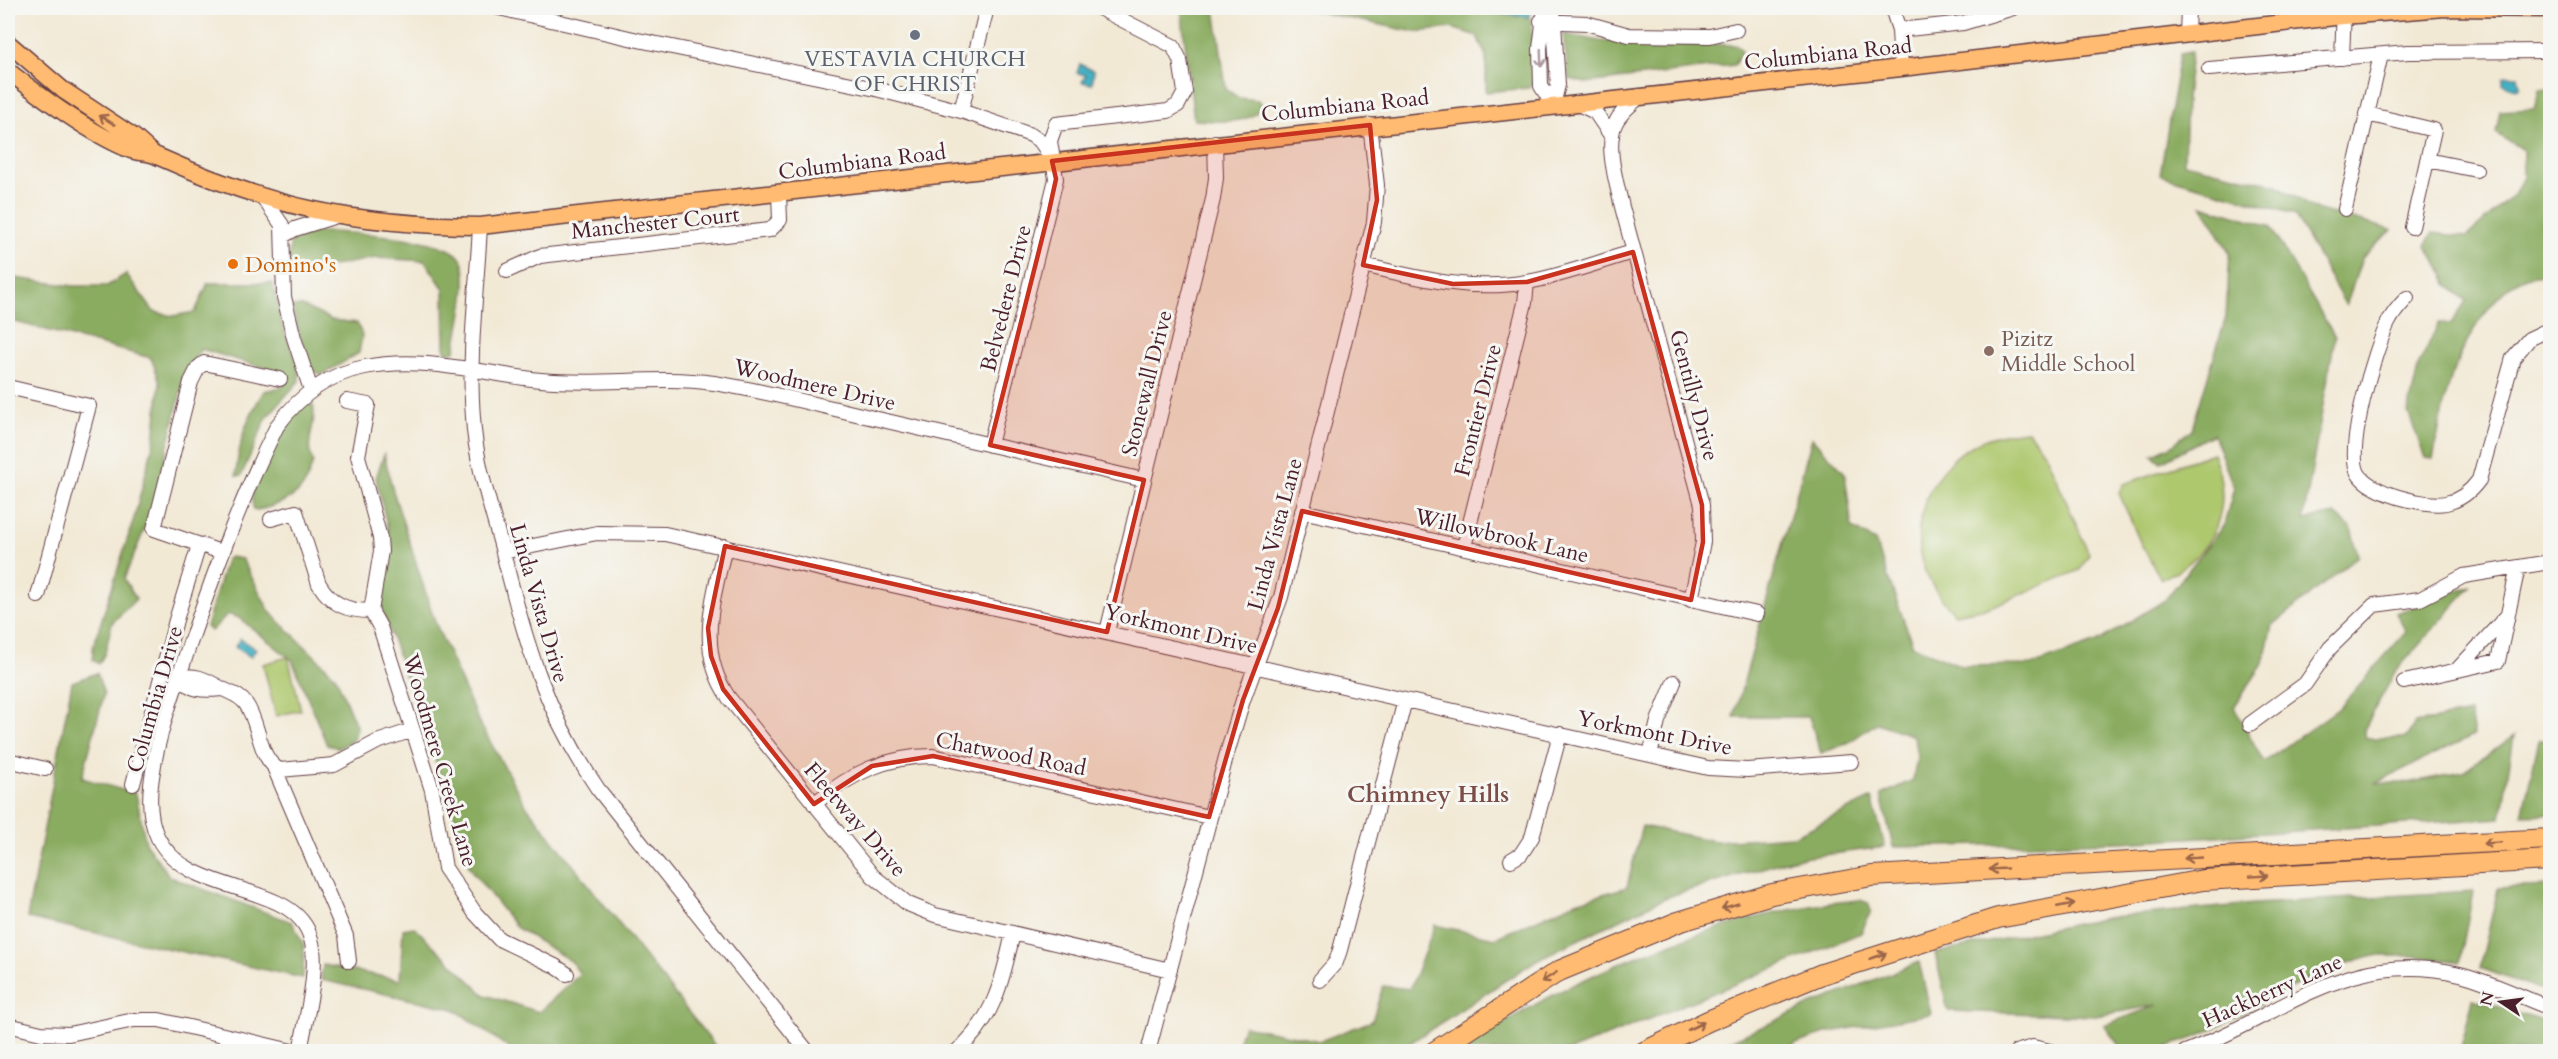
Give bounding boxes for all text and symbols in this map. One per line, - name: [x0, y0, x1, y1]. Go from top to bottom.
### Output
- marker: VESTAVIA CHURCH OF CHRIST: [908, 28, 922, 42]
- street label: Columbiana Road: [1743, 30, 1914, 78]
- place label: VESTAVIA CHURCH OF CHRIST: [804, 44, 1026, 99]
- one-way arrow: [1535, 47, 1546, 67]
- street label: Columbiana Road: [1260, 82, 1431, 130]
- one-way arrow: [99, 114, 116, 126]
- street label: Columbiana Road: [777, 137, 948, 187]
- street label: Manchester Court: [570, 199, 741, 247]
- street label: Belvedere Drive: [973, 222, 1039, 375]
- place label: Domino's: [245, 250, 336, 280]
- marker: Domino's: [226, 257, 240, 271]
- street label: Stonewall Drive: [1114, 307, 1180, 460]
- place label: Pizitz Middle School: [2001, 324, 2136, 379]
- street label: Gentilly Drive: [1662, 326, 1726, 464]
- street label: Frontier Drive: [1447, 341, 1509, 479]
- marker: Pizitz Middle School: [1982, 344, 1996, 358]
- street label: Woodmere Drive: [730, 352, 899, 418]
- street label: Linda Vista Lane: [1240, 455, 1310, 614]
- street label: Willowbrook Lane: [1411, 501, 1592, 571]
- street label: Linda Vista Drive: [502, 520, 576, 686]
- street label: Yorkmont Drive: [1101, 597, 1261, 661]
- street label: Columbia Drive: [120, 622, 190, 776]
- street label: Woodmere Creek Lane: [395, 649, 485, 870]
- street label: Yorkmont Drive: [1575, 703, 1735, 763]
- street label: Chatwood Road: [933, 725, 1089, 783]
- street label: Fleetway Drive: [797, 756, 913, 883]
- district label: Chimney Hills: [1347, 778, 1509, 811]
- one-way arrow: [2483, 837, 2503, 848]
- one-way arrow: [2183, 853, 2203, 864]
- one-way arrow: [1988, 864, 2008, 875]
- one-way arrow: [2248, 870, 2268, 881]
- one-way arrow: [2056, 899, 2075, 910]
- one-way arrow: [1721, 901, 1740, 912]
- street label: Hackberry Lane: [2198, 947, 2347, 1035]
- one-way arrow: [1868, 950, 1887, 961]
- one-way arrow: [1541, 972, 1558, 984]
- north arrow: [2471, 972, 2531, 1032]
- text: N: [2475, 990, 2500, 1008]
- one-way arrow: [1687, 1020, 1705, 1032]

